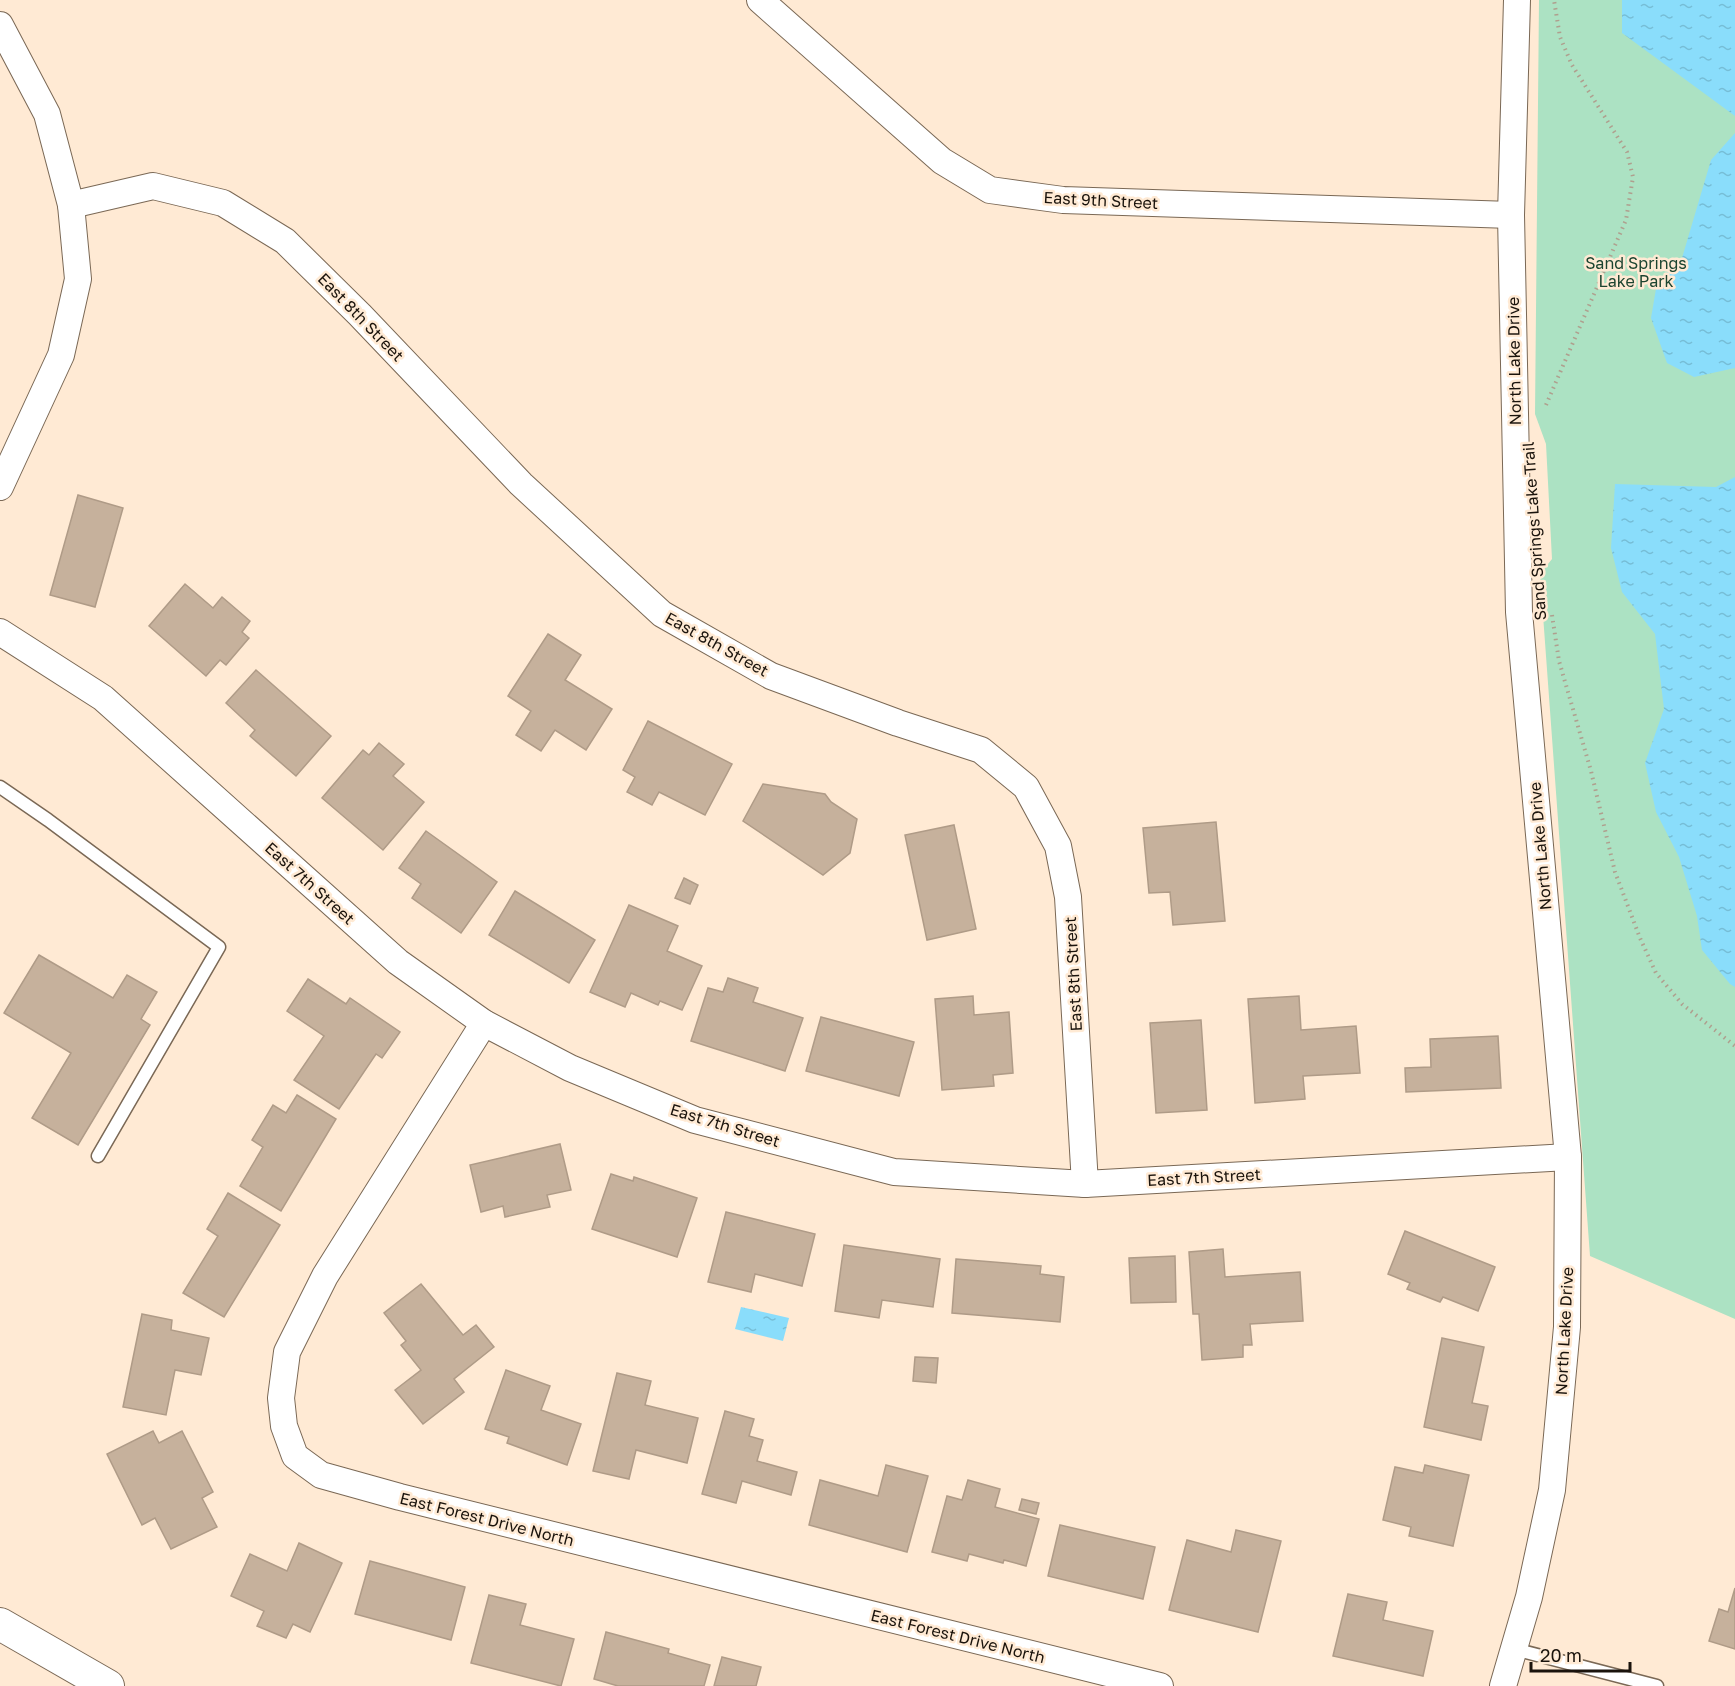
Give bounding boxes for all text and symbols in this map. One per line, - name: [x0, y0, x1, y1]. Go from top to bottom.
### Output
- street label: East 9th Street: [1043, 187, 1159, 213]
- park label: Sand Springs Lake Park: [1585, 253, 1687, 291]
- street label: East 8th Street: [314, 269, 408, 365]
- street label: North Lake Drive: [1503, 297, 1525, 425]
- street label: Sand Springs Lake Trail: [1518, 441, 1550, 621]
- street label: East 8th Street: [662, 607, 772, 681]
- street label: North Lake Drive: [1524, 781, 1556, 911]
- street label: East 7th Street: [261, 838, 359, 928]
- street label: East 8th Street: [1060, 916, 1086, 1032]
- street label: East 7th Street: [668, 1099, 782, 1151]
- street label: East 7th Street: [1147, 1164, 1261, 1190]
- street label: North Lake Drive: [1551, 1266, 1577, 1396]
- street label: East Forest Drive North: [398, 1488, 576, 1550]
- street label: East Forest Drive North: [869, 1605, 1047, 1667]
- scale bar: [1531, 1635, 1630, 1673]
- text: 20 m: [1540, 1644, 1582, 1666]

